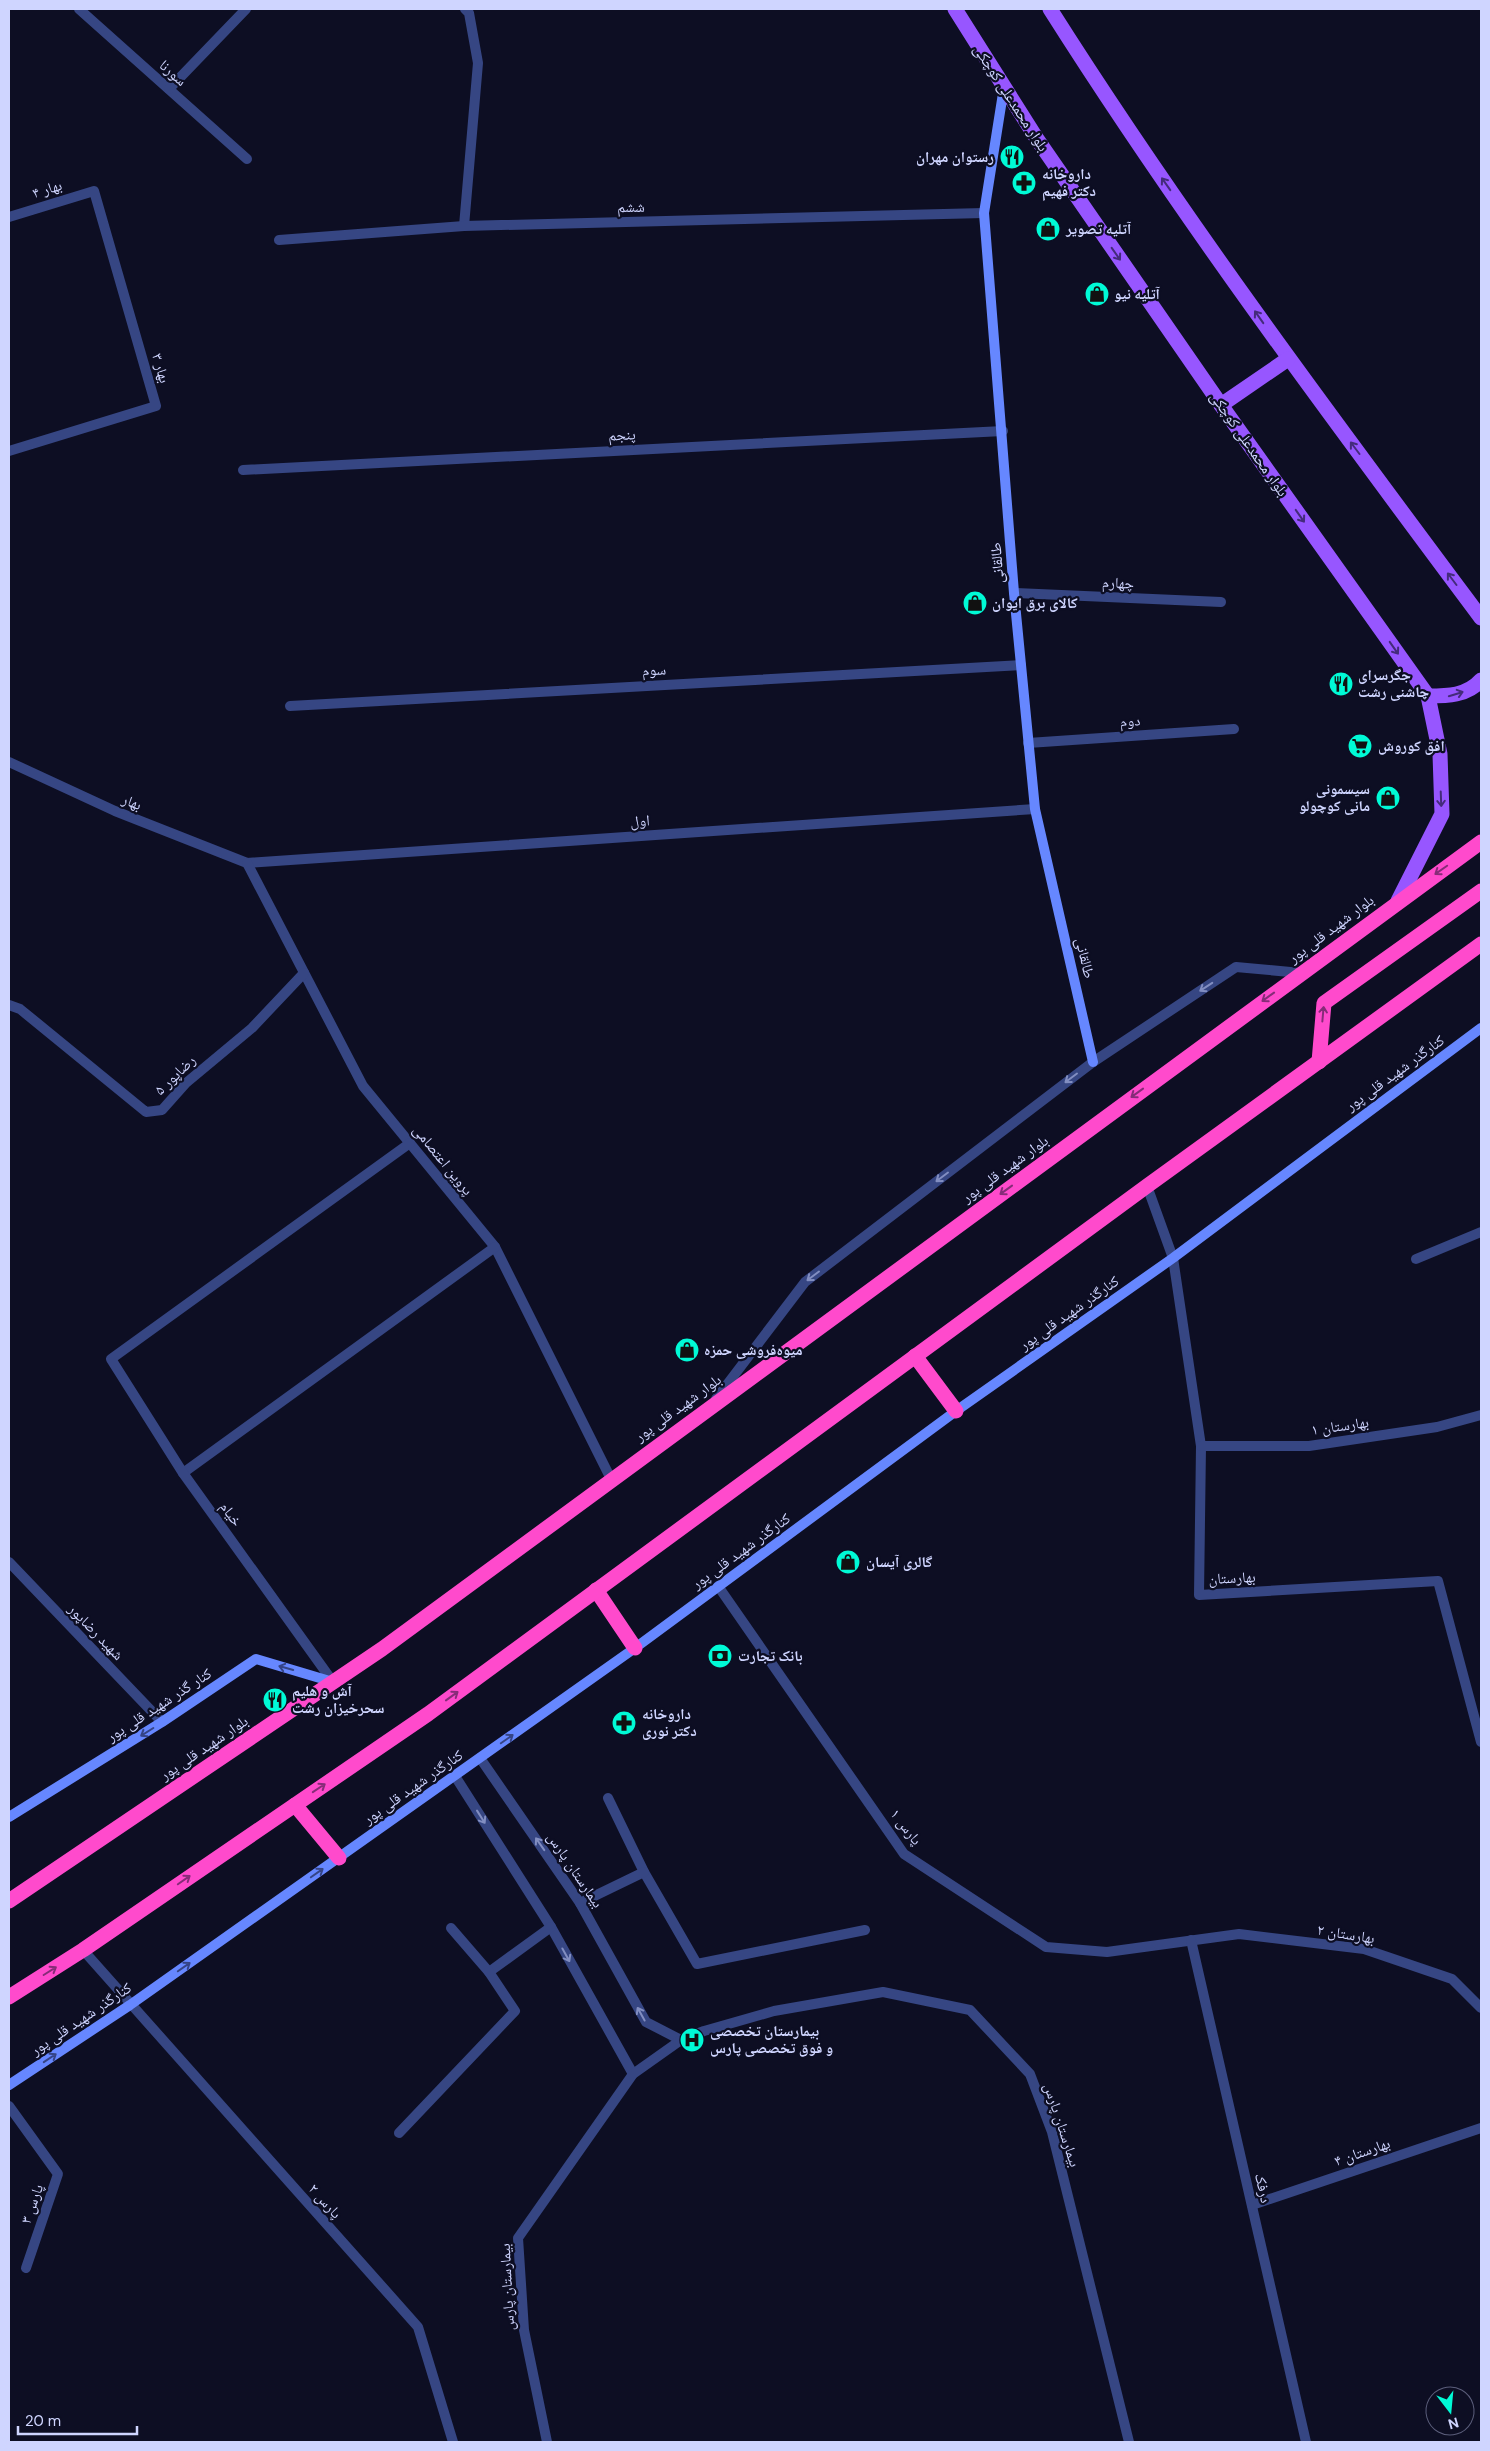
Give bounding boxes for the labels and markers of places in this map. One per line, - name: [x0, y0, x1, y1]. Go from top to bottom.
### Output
- restaurant icon: رستوان مهران: [999, 144, 1025, 170]
- place label: رستوان مهران: [916, 147, 994, 167]
- place label: داروخانه دکتر فهیم: [1042, 164, 1096, 201]
- pharmacy icon: داروخانه دکتر فهیم: [1011, 170, 1037, 196]
- shop icon: آتلیه تصویر: [1035, 216, 1061, 242]
- place label: آتلیه تصویر: [1065, 219, 1132, 239]
- shop icon: آتلیه نیو: [1084, 281, 1110, 307]
- place label: آتلیه نیو: [1114, 284, 1161, 304]
- shop icon: کالای برق ایوان: [962, 590, 988, 616]
- place label: کالای برق ایوان: [992, 593, 1078, 613]
- place label: جگرسرای چاشنی رشت: [1358, 665, 1429, 702]
- restaurant icon: جگرسرای چاشنی رشت: [1328, 671, 1354, 697]
- supermarket icon: افق کوروش: [1347, 733, 1373, 759]
- place label: افق کوروش: [1378, 736, 1445, 756]
- place label: سیسمونی مانی کوچولو: [1299, 779, 1370, 816]
- shop icon: سیسمونی مانی کوچولو: [1375, 785, 1401, 811]
- shop icon: میوه‌فروشی حمزه: [674, 1337, 700, 1363]
- place label: میوه‌فروشی حمزه: [704, 1340, 803, 1360]
- shop icon: گالری آیسان: [835, 1549, 861, 1575]
- place label: گالری آیسان: [866, 1552, 933, 1572]
- bank icon: بانک تجارت: [707, 1643, 733, 1669]
- place label: بانک تجارت: [738, 1646, 803, 1666]
- place label: آش و هلیم سحرخیزان رشت: [292, 1681, 385, 1718]
- restaurant icon: آش و هلیم سحرخیزان رشت: [262, 1687, 288, 1713]
- place label: داروخانه دکتر نوری: [642, 1704, 697, 1741]
- pharmacy icon: داروخانه دکتر نوری: [611, 1710, 637, 1736]
- place label: بیمارستان تخصصی و فوق تخصصی پارس: [710, 2021, 833, 2058]
- hospital icon: بیمارستان تخصصی و فوق تخصصی پارس: [679, 2027, 705, 2053]

